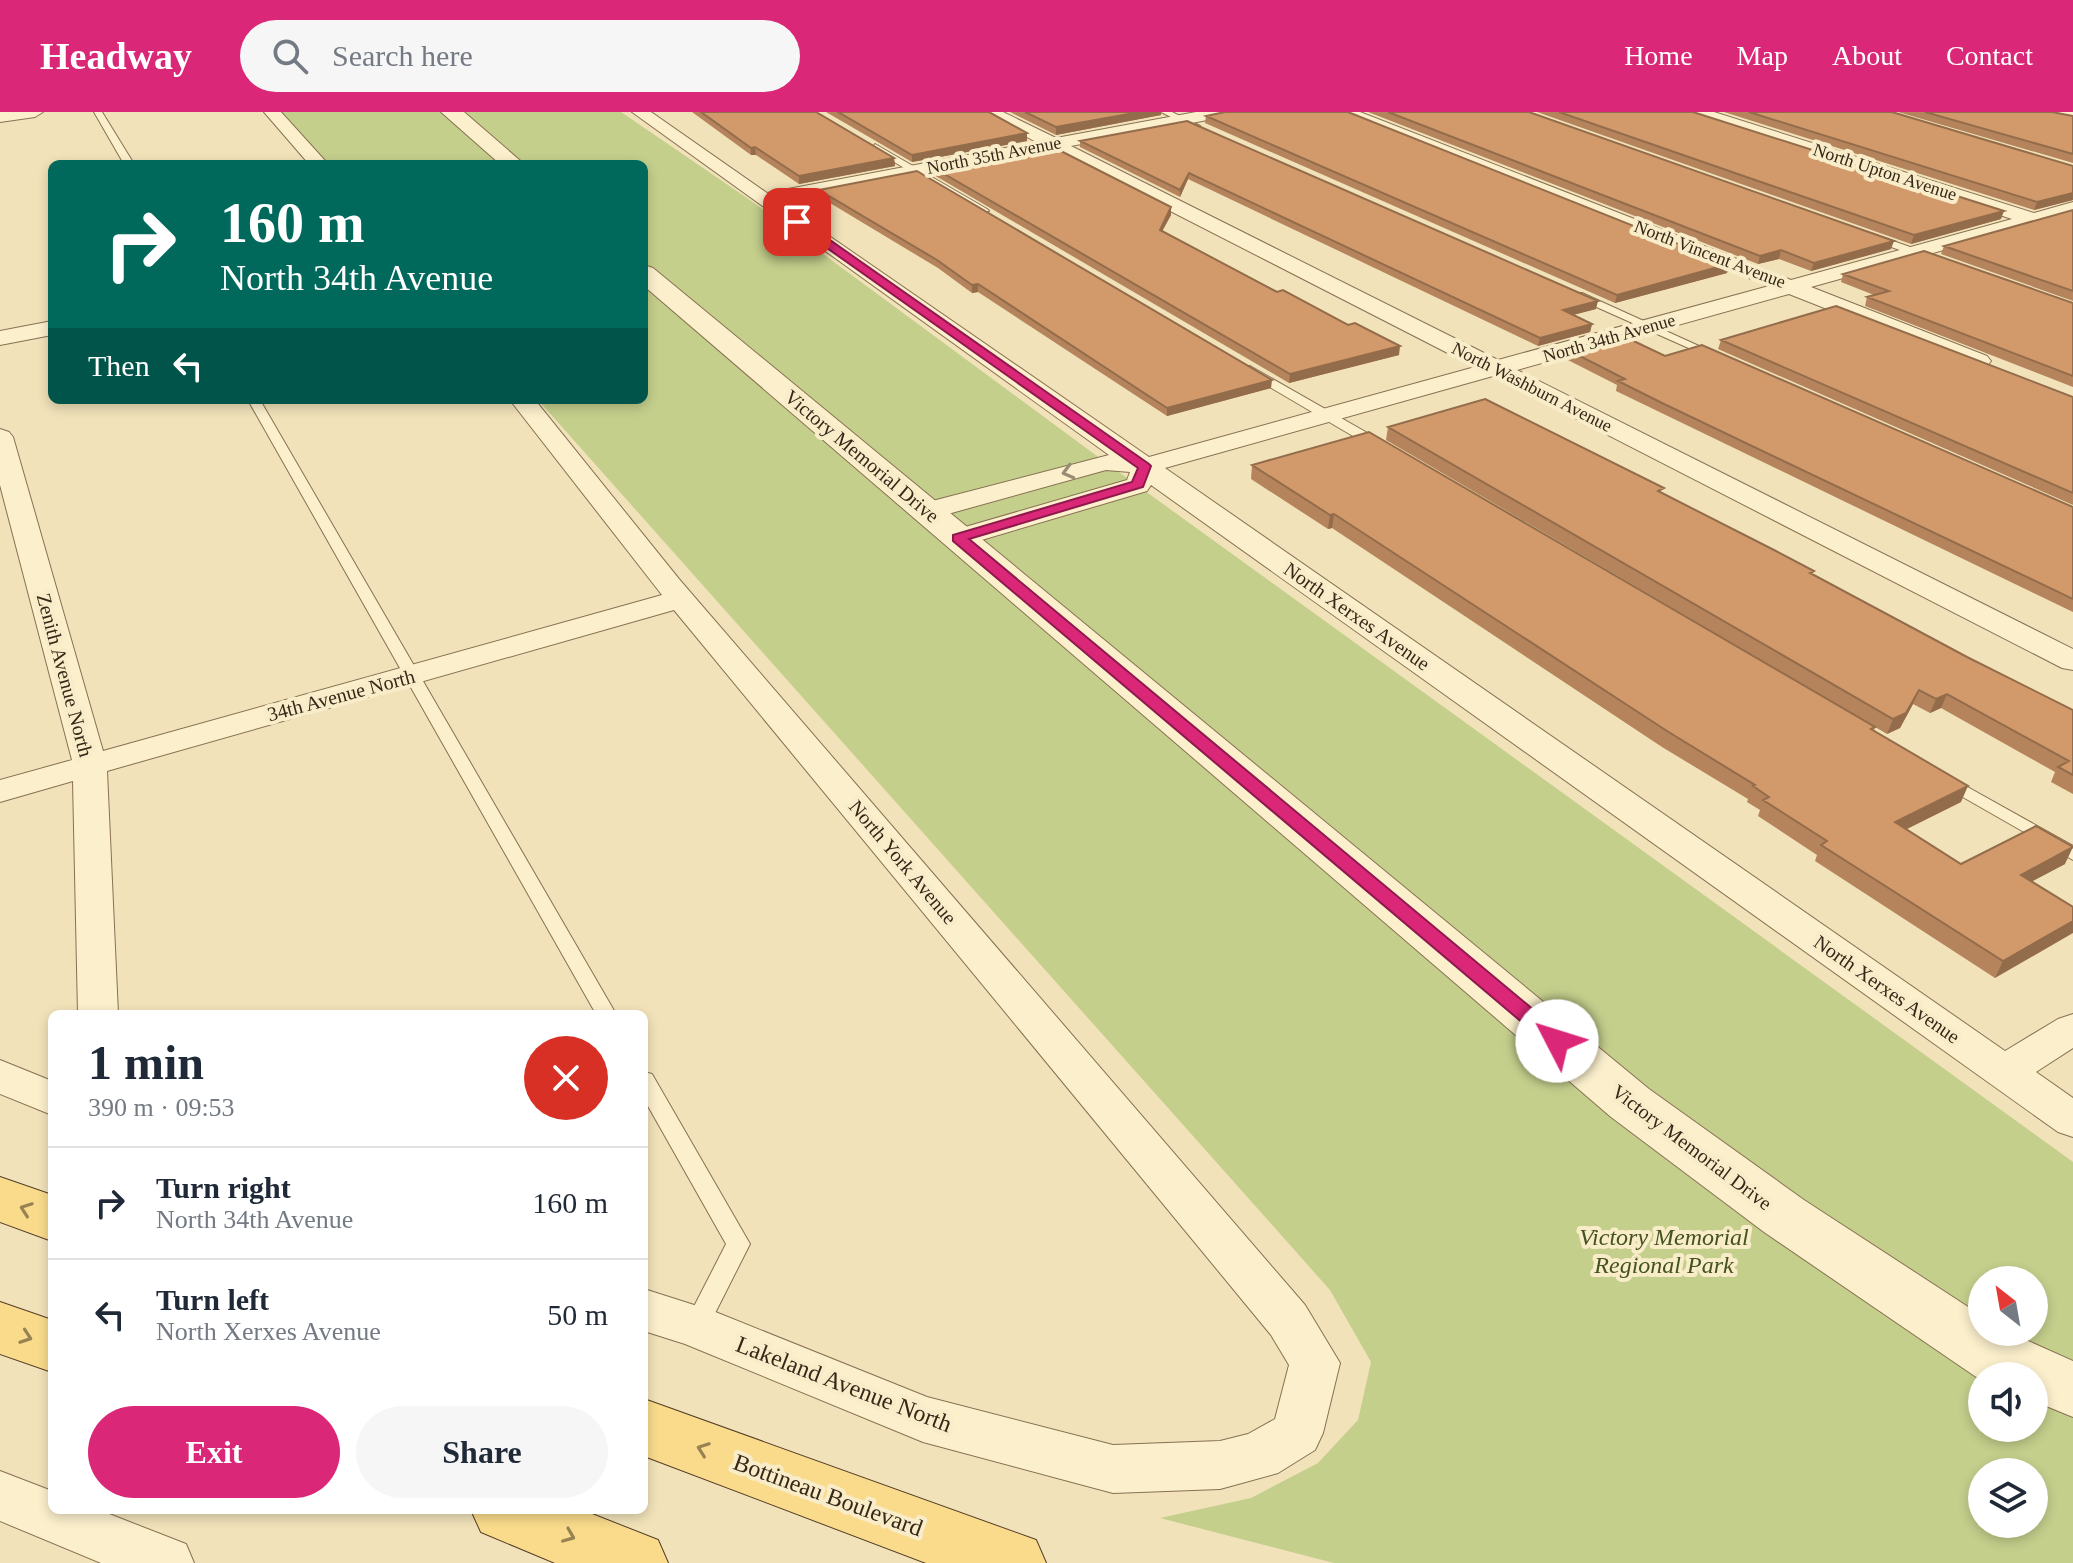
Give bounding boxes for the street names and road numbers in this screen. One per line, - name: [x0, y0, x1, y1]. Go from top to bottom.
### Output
- street label: North 35th Avenue: [925, 132, 1063, 178]
- street label: North Upton Avenue: [1811, 139, 1959, 205]
- street label: North Vincent Avenue: [1632, 216, 1788, 292]
- street label: North 34th Avenue: [1541, 310, 1677, 366]
- street label: North Washburn Avenue: [1449, 338, 1615, 436]
- street label: Victory Memorial Drive: [780, 385, 944, 528]
- street label: North Xerxes Avenue: [1280, 557, 1434, 675]
- street label: Zenith Avenue North: [33, 591, 97, 759]
- street label: 34th Avenue North: [265, 665, 417, 725]
- street label: North York Avenue: [845, 796, 961, 928]
- street label: North Xerxes Avenue: [1810, 930, 1964, 1048]
- street label: Victory Memorial Drive: [1607, 1080, 1776, 1215]
- street label: Lakeland Avenue North: [733, 1331, 955, 1437]
- street label: Bottineau Boulevard: [730, 1449, 926, 1541]

